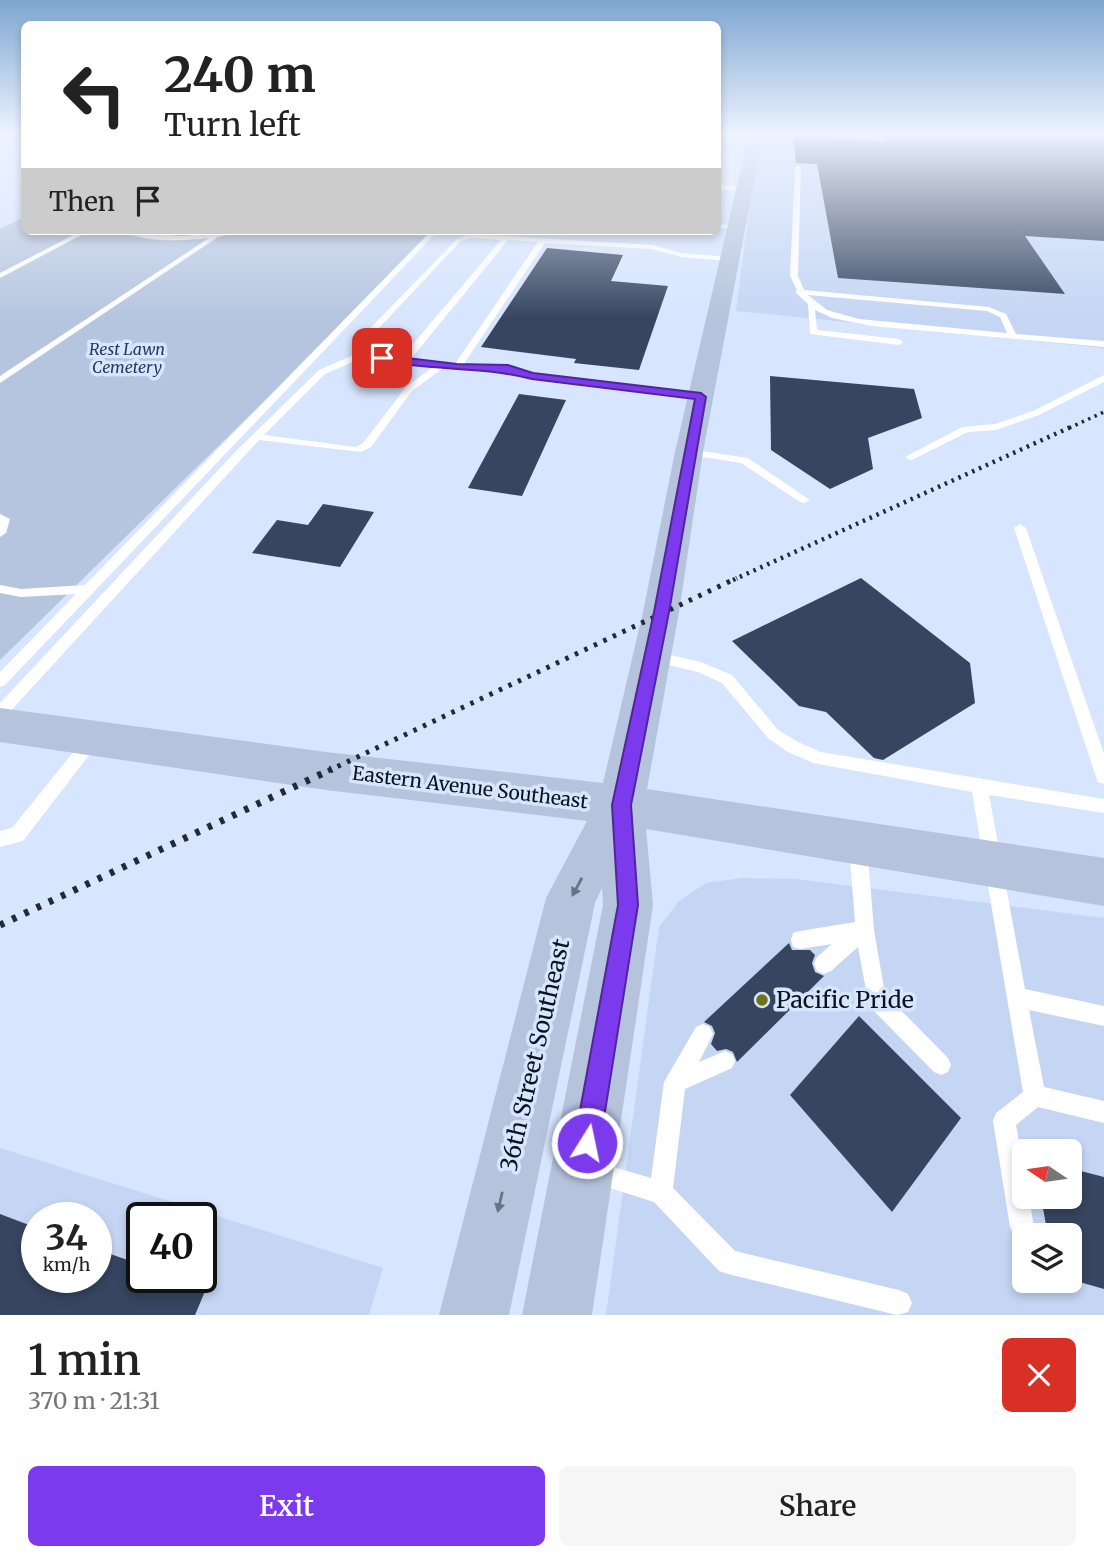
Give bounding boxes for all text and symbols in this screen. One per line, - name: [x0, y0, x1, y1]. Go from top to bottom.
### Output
- text: 240 m: [164, 44, 316, 105]
- icon: left: [49, 49, 140, 140]
- text: Turn left: [164, 105, 301, 145]
- icon: arrive: [129, 182, 167, 220]
- text: Then: [49, 185, 115, 218]
- pin: [352, 328, 412, 388]
- park label: Rest Lawn Cemetery: [89, 339, 165, 377]
- icon: arrive: [363, 339, 401, 377]
- street label: Eastern Avenue Southeast: [351, 761, 590, 813]
- one-way arrow: [572, 877, 584, 897]
- street label: 36th Street Southeast: [494, 936, 575, 1174]
- place label: Pacific Pride: [776, 985, 914, 1014]
- marker: Pacific Pride: [754, 992, 770, 1008]
- position arrow: [550, 1106, 624, 1180]
- north arrow: [1012, 1139, 1082, 1209]
- map controls: [1012, 1139, 1082, 1293]
- one-way arrow: [494, 1191, 505, 1213]
- speed limit sign: 40: [126, 1202, 217, 1293]
- text: 34: [46, 1216, 87, 1260]
- button: layers: [1012, 1223, 1082, 1293]
- text: km/h: [43, 1253, 90, 1276]
- text: 1 min: [28, 1334, 141, 1386]
- button: close: [1002, 1338, 1076, 1412]
- text: 370 m · 21:31: [28, 1386, 160, 1415]
- button: Exit: [28, 1466, 545, 1546]
- button: Share: [559, 1466, 1076, 1546]

